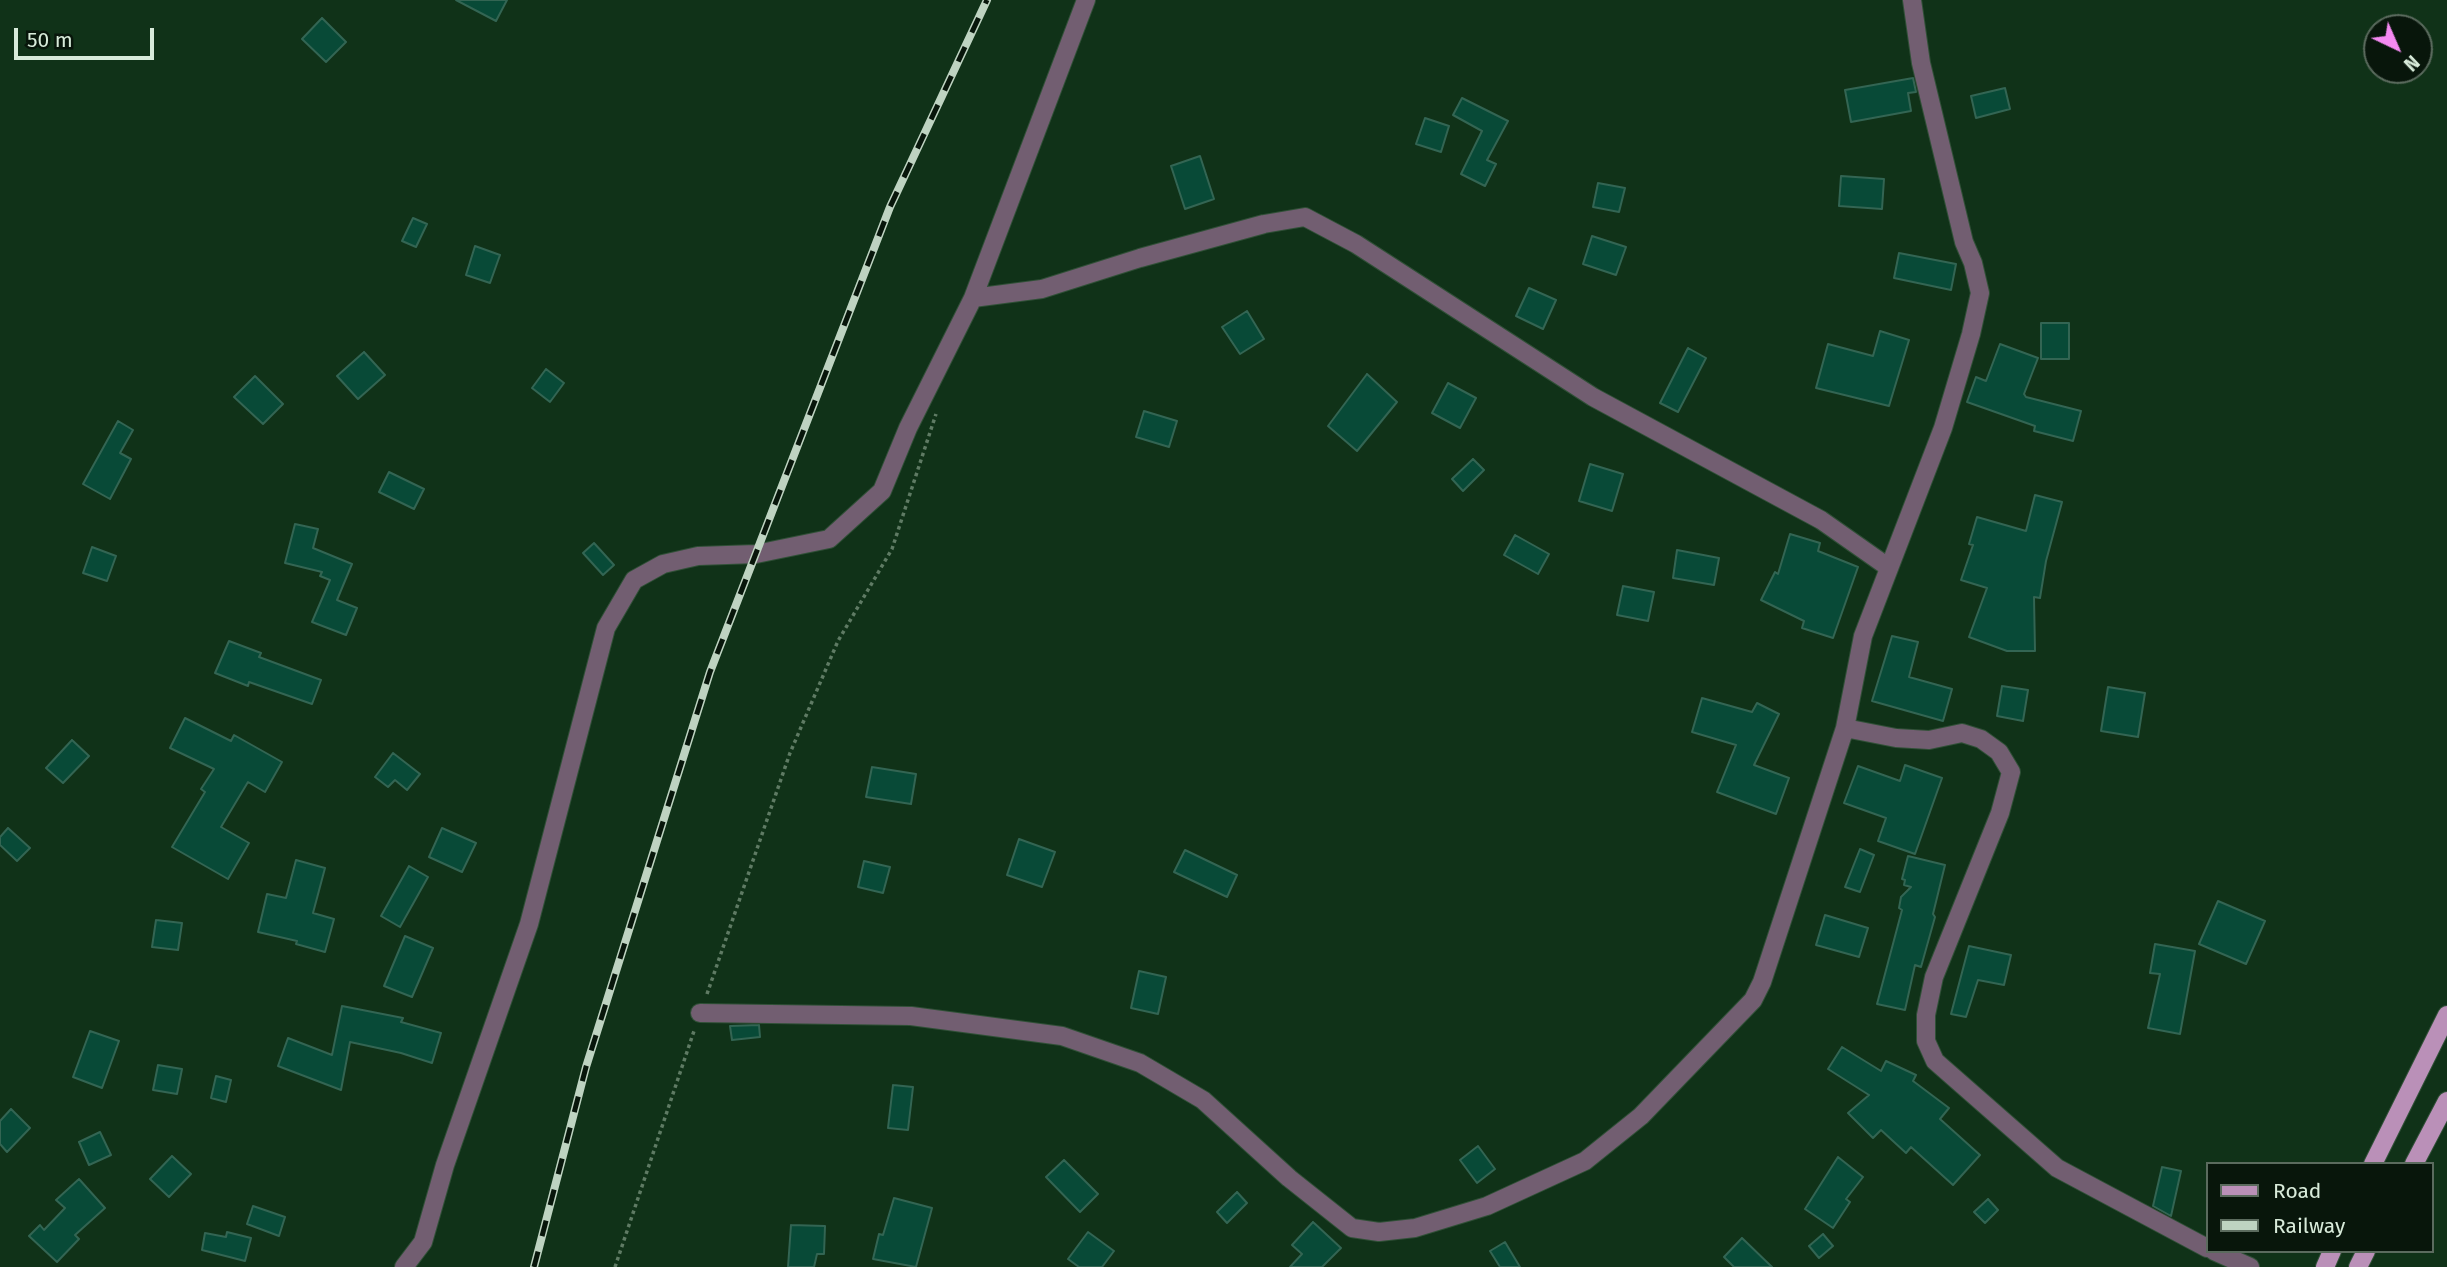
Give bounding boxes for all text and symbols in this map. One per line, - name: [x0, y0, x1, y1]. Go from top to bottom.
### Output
- scale bar: [18, 14, 158, 58]
- north arrow: [2363, 14, 2433, 84]
- text: 50 m: [27, 27, 73, 53]
- text: N: [2399, 50, 2424, 76]
- legend: [2206, 1162, 2433, 1253]
- text: Road: [2273, 1178, 2321, 1204]
- text: Railway: [2273, 1213, 2345, 1239]

